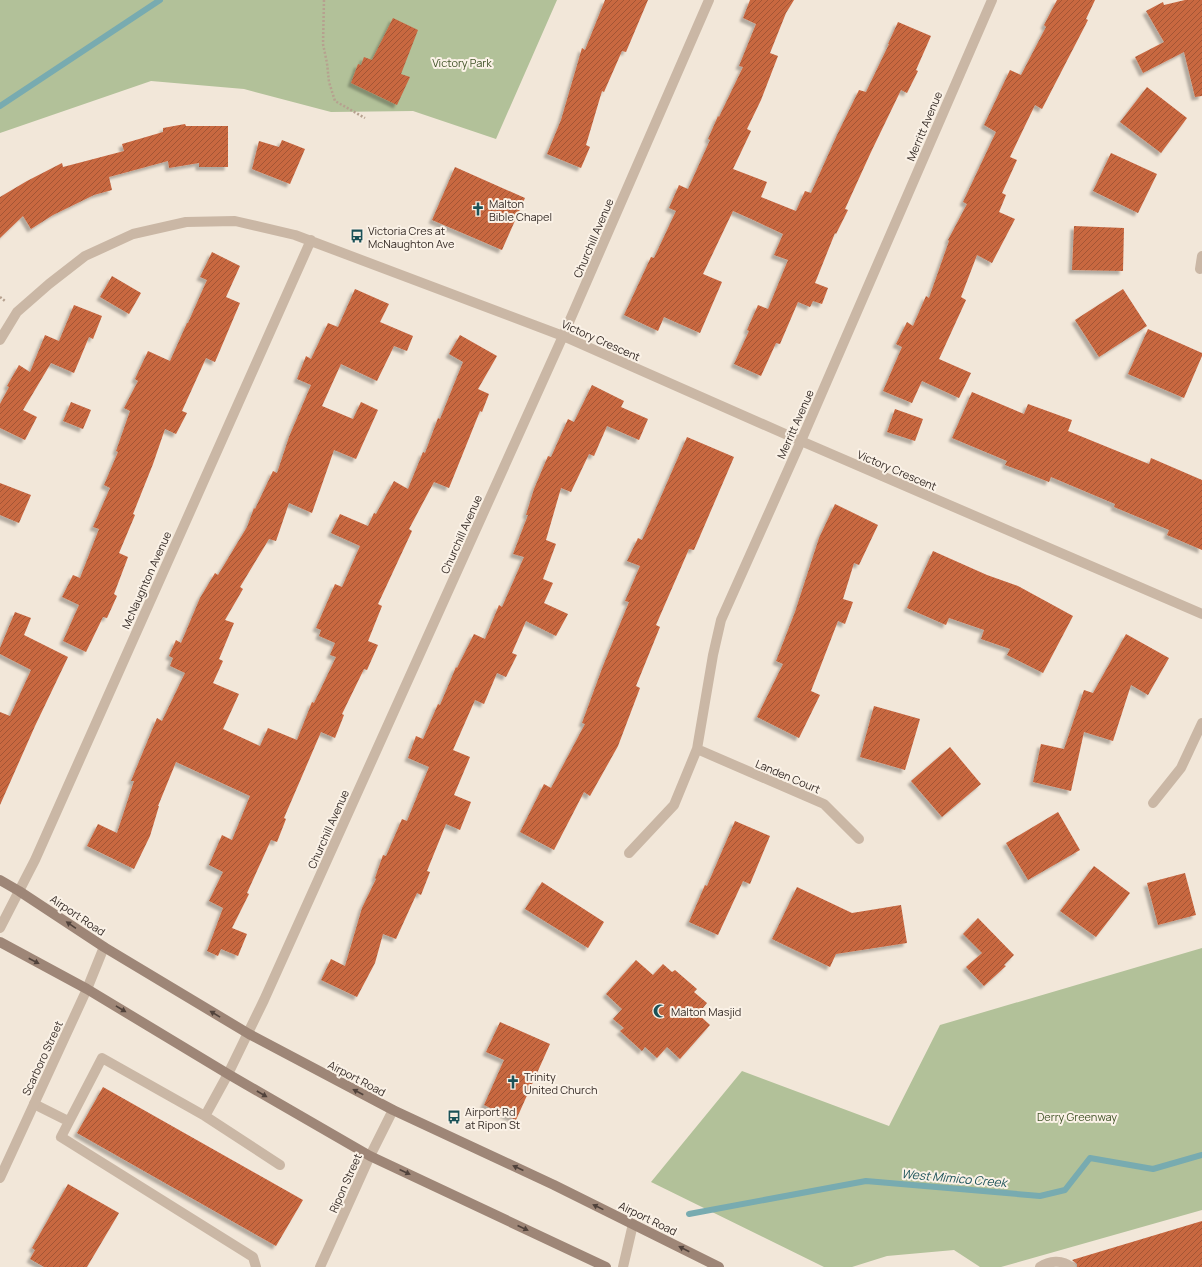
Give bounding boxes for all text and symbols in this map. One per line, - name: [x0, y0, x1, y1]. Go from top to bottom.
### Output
- park label: Victory Park: [432, 55, 492, 70]
- street label: Merritt Avenue: [903, 88, 946, 163]
- street label: Churchill Avenue: [569, 195, 617, 280]
- place label: Malton Bible Chapel: [489, 196, 552, 224]
- church icon: Malton Bible Chapel: [470, 201, 486, 217]
- place label: Victoria Cres at McNaughton Ave: [368, 223, 455, 251]
- bus stop icon: Victoria Cres at McNaughton Ave: [349, 228, 365, 244]
- street label: Victory Crescent: [559, 316, 643, 364]
- street label: Merritt Avenue: [773, 387, 817, 461]
- street label: Victory Crescent: [855, 447, 939, 493]
- street label: Churchill Avenue: [437, 492, 485, 576]
- street label: McNaughton Avenue: [118, 528, 175, 631]
- street label: Landen Court: [753, 756, 823, 796]
- street label: Churchill Avenue: [304, 787, 352, 871]
- street label: Airport Road: [48, 891, 108, 939]
- one-way arrow: [66, 921, 77, 929]
- one-way arrow: [28, 957, 40, 964]
- mosque icon: Malton Masjid: [652, 1003, 668, 1019]
- place label: Malton Masjid: [671, 1004, 741, 1019]
- one-way arrow: [115, 1006, 127, 1013]
- one-way arrow: [209, 1010, 221, 1017]
- street label: Scarboro Street: [18, 1018, 66, 1098]
- street label: Airport Road: [326, 1057, 388, 1099]
- place label: Trinity United Church: [524, 1069, 598, 1097]
- church icon: Trinity United Church: [505, 1074, 521, 1090]
- one-way arrow: [353, 1089, 364, 1095]
- one-way arrow: [256, 1090, 268, 1097]
- place label: Airport Rd at Ripon St: [465, 1104, 520, 1132]
- bus stop icon: Airport Rd at Ripon St: [446, 1109, 462, 1125]
- park label: Derry Greenway: [1037, 1109, 1117, 1124]
- street label: Ripon Street: [325, 1151, 365, 1215]
- one-way arrow: [513, 1165, 524, 1171]
- water label: West Mimico Creek: [901, 1165, 1009, 1191]
- one-way arrow: [400, 1169, 411, 1175]
- street label: Airport Road: [616, 1197, 680, 1239]
- one-way arrow: [592, 1203, 604, 1210]
- one-way arrow: [517, 1225, 529, 1231]
- one-way arrow: [678, 1246, 690, 1252]

